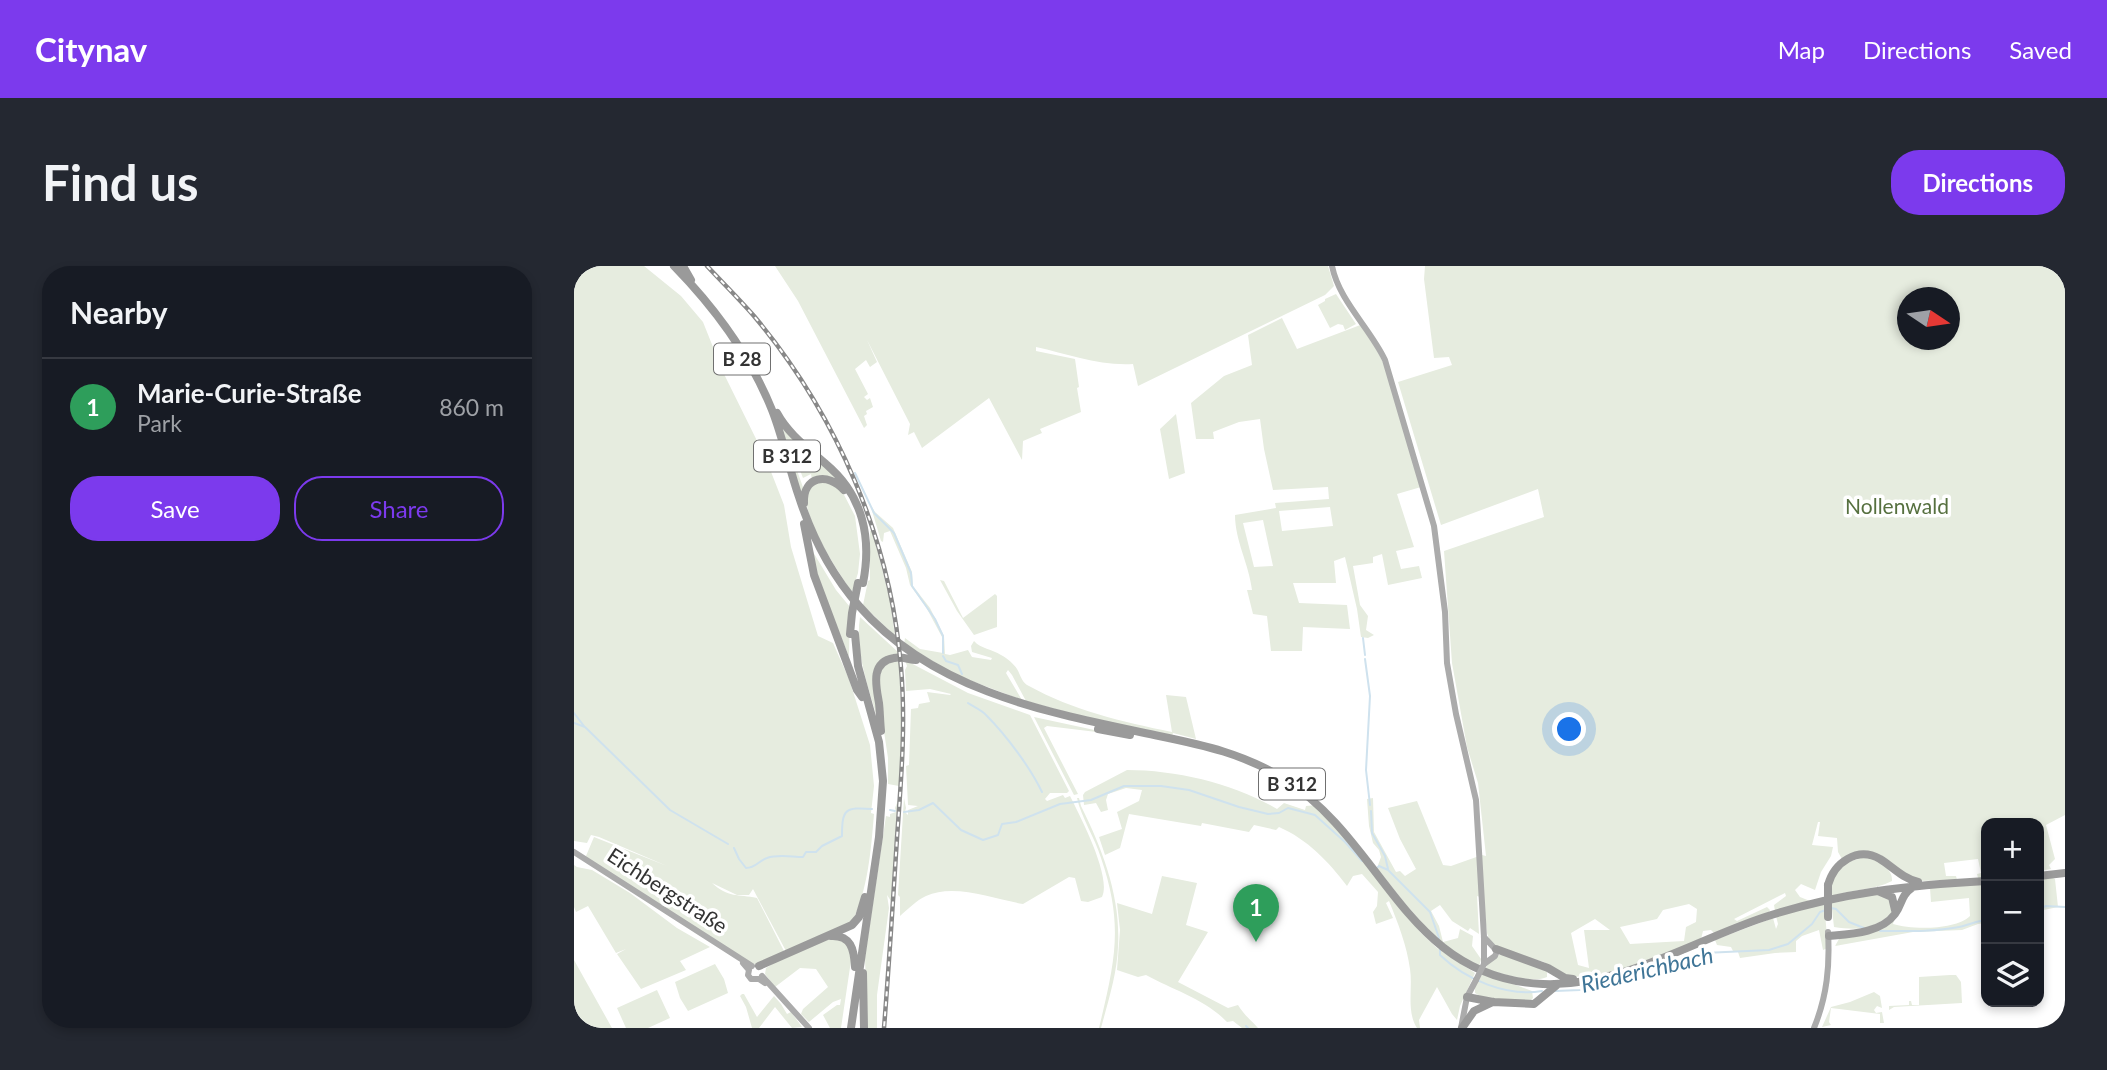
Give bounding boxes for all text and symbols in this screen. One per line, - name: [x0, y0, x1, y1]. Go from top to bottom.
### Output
- text: Citynav: [35, 29, 147, 69]
- text: Map: [1778, 35, 1825, 64]
- text: Directions: [1863, 35, 1971, 64]
- text: Saved: [2009, 35, 2072, 64]
- button: Directions: [1891, 150, 2065, 215]
- text: Find us: [42, 153, 199, 211]
- north arrow: [1897, 287, 1960, 350]
- text: Nearby: [70, 294, 168, 330]
- road number: B 28: [714, 344, 770, 374]
- text: Marie-Curie-Straße: [137, 377, 362, 409]
- text: 1: [86, 393, 100, 421]
- text: 860 m: [439, 393, 504, 421]
- text: Park: [137, 409, 182, 437]
- road number: B 312: [754, 440, 820, 472]
- button: Save: [70, 476, 280, 541]
- button: Share: [294, 476, 504, 541]
- park label: Nollenwald: [1845, 493, 1949, 518]
- your location: [1552, 712, 1586, 746]
- road number: B 312: [1259, 769, 1325, 800]
- map controls: [1981, 818, 2044, 1007]
- button: +: [1981, 818, 2044, 881]
- street label: Eichbergstraße: [603, 842, 732, 938]
- button: −: [1981, 881, 2044, 944]
- pin: 1: [1233, 884, 1279, 942]
- water label: Riederichbach: [1578, 940, 1716, 998]
- button: layers: [1981, 944, 2044, 1007]

